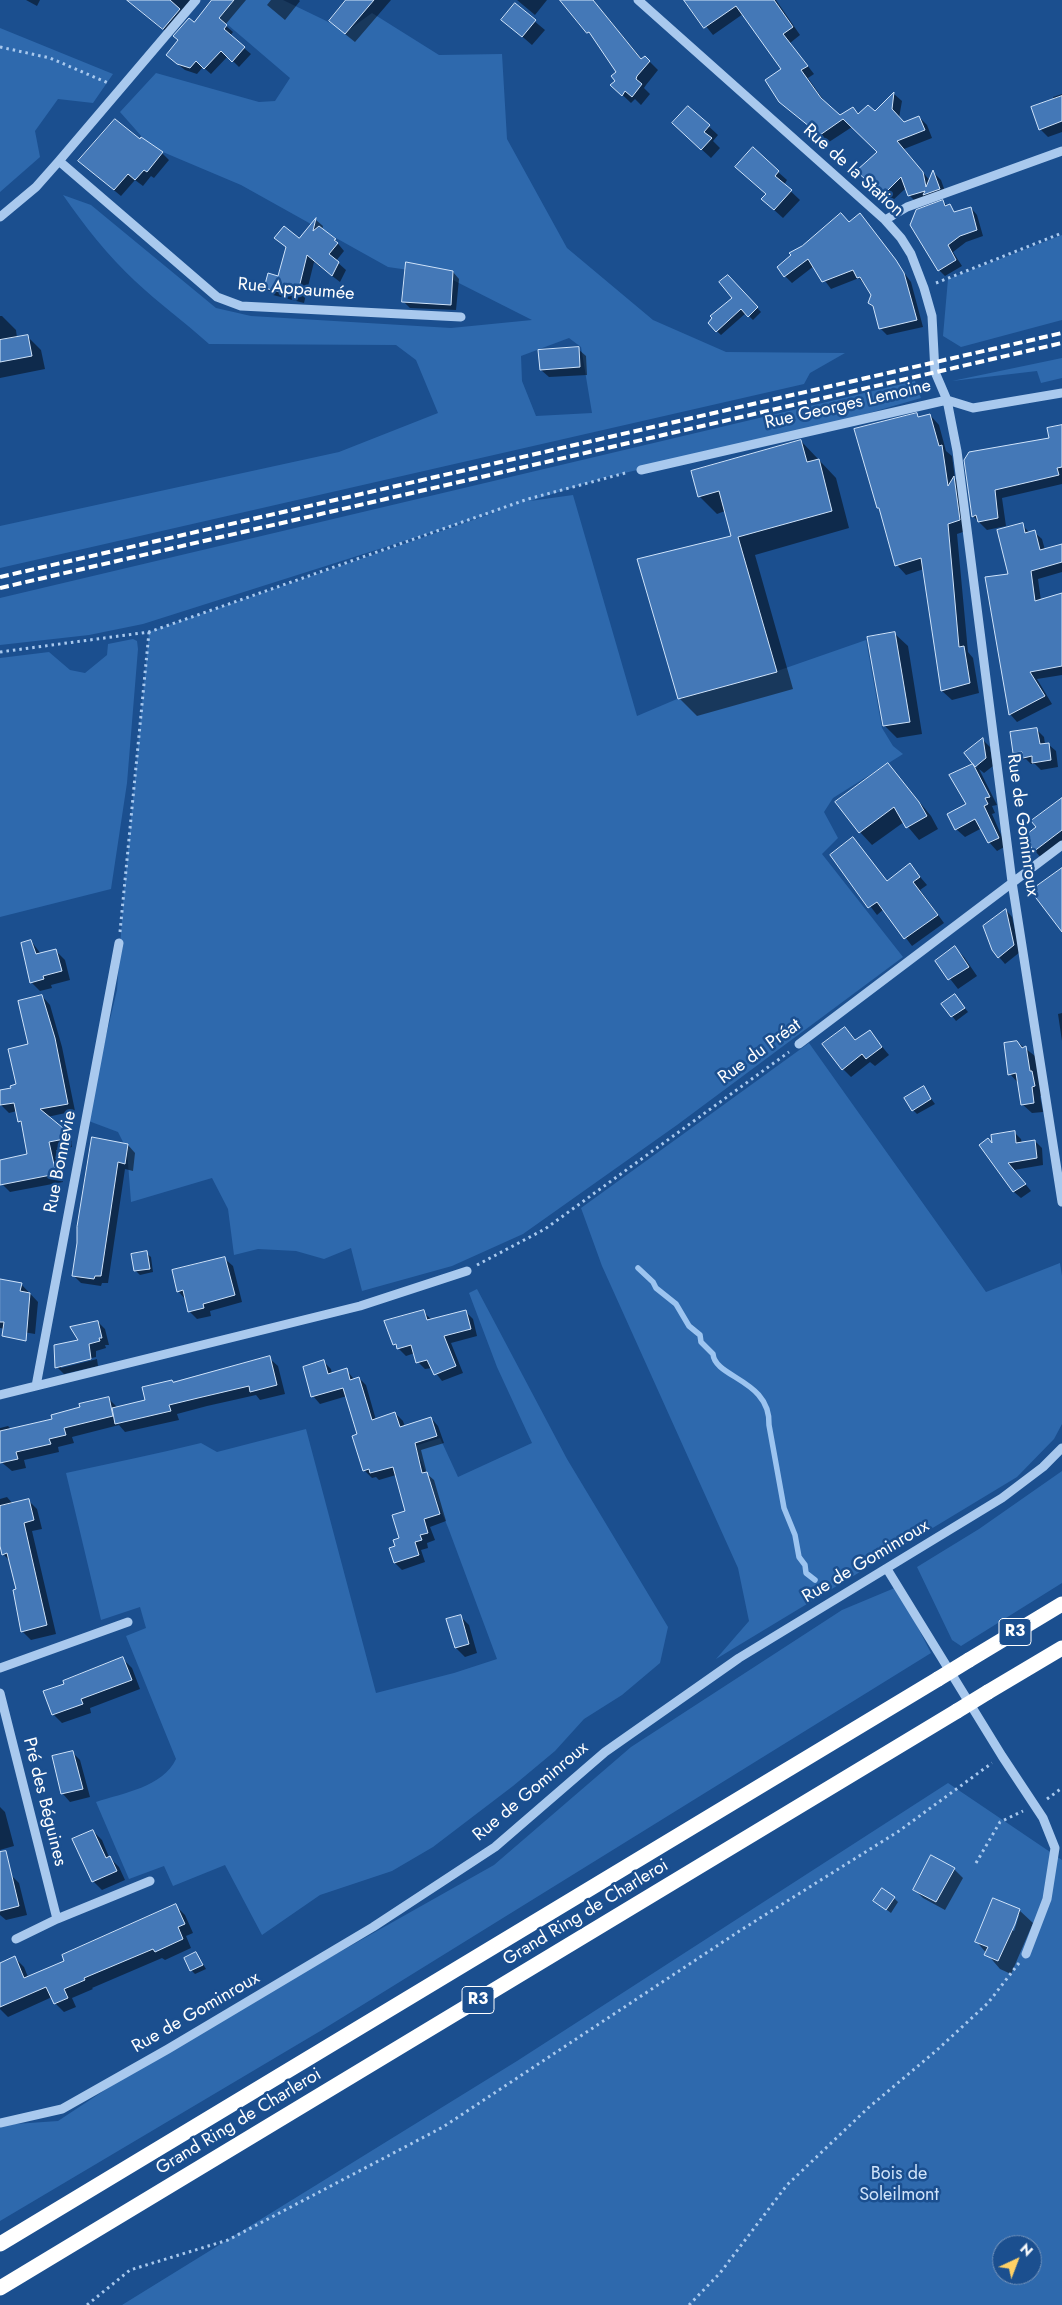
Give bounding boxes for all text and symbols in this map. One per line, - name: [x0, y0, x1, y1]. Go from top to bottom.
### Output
- street label: Rue de la Station: [798, 120, 908, 222]
- street label: Rue Appaumée: [237, 274, 355, 306]
- street label: Rue Georges Lemoine: [763, 375, 933, 435]
- street label: Rue de Gominroux: [1001, 752, 1043, 898]
- street label: Rue du Préat: [714, 1015, 806, 1089]
- street label: Rue Bonnevie: [40, 1109, 82, 1215]
- street label: Rue de Gominroux: [799, 1516, 933, 1608]
- road number: R3: [999, 1618, 1031, 1645]
- street label: Pré des Béguines: [18, 1735, 70, 1869]
- street label: Rue de Gominroux: [469, 1738, 593, 1846]
- street label: Grand Ring de Charleroi: [499, 1855, 673, 1971]
- street label: Rue de Gominroux: [128, 1968, 264, 2058]
- road number: R3: [462, 1986, 494, 2014]
- street label: Grand Ring de Charleroi: [152, 2064, 326, 2180]
- park label: Bois de Soleilmont: [859, 2164, 939, 2206]
- north arrow: [992, 2235, 1042, 2285]
- text: N: [1016, 2239, 1037, 2261]

